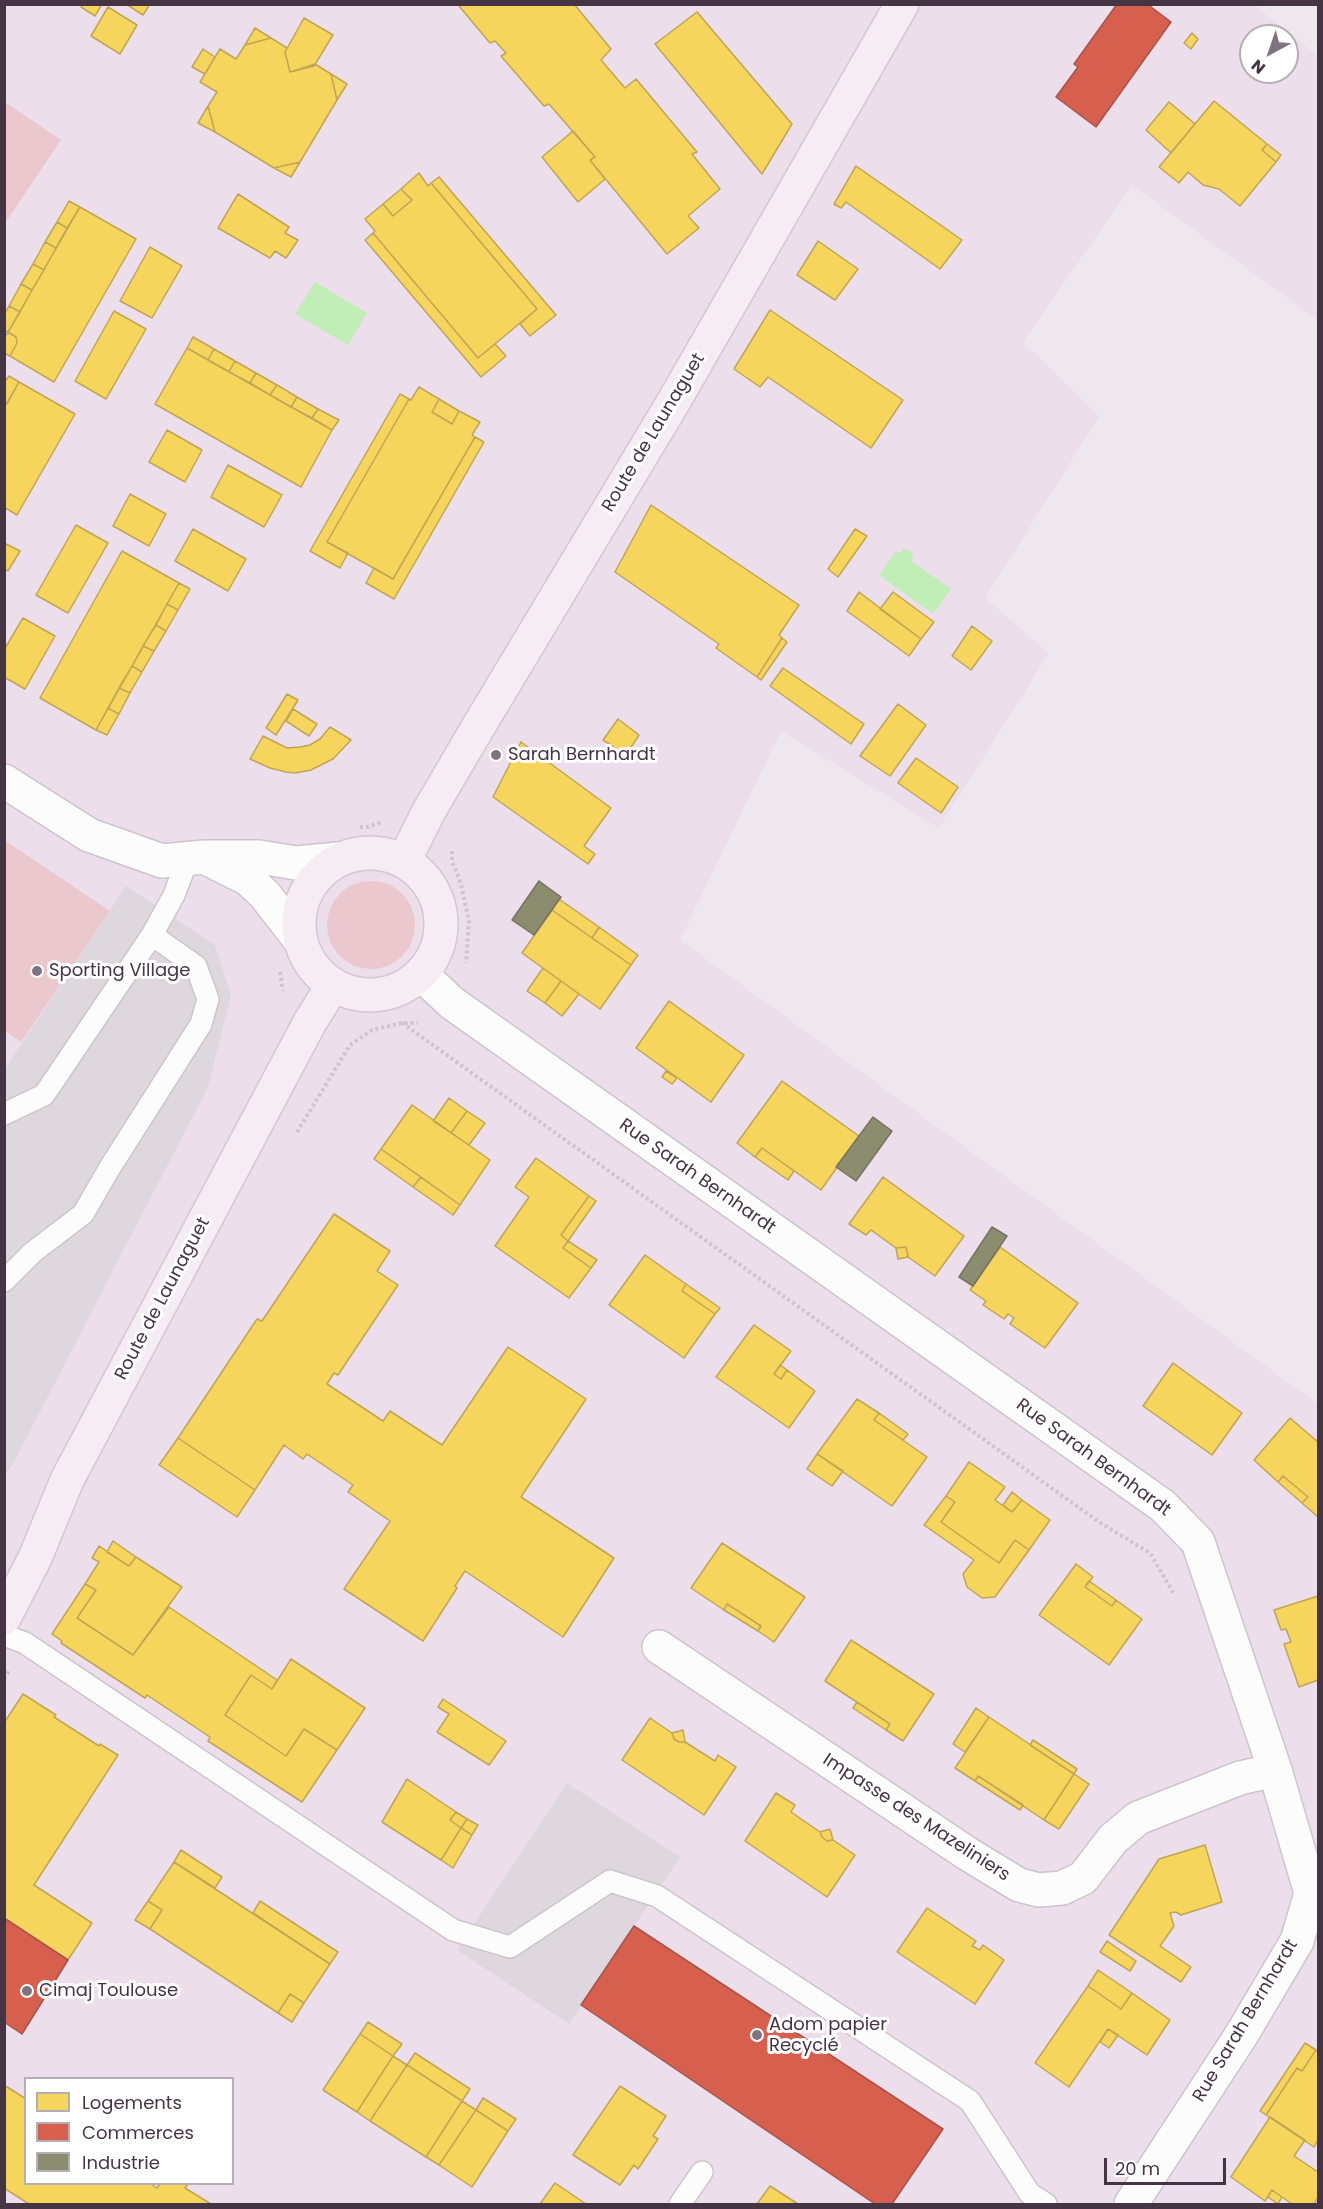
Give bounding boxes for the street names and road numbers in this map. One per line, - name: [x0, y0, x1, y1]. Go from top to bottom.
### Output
- street label: Route de Launaguet: [598, 350, 710, 516]
- street label: Rue Sarah Bernhardt: [615, 1115, 779, 1239]
- street label: Route de Launaguet: [111, 1214, 215, 1384]
- street label: Rue Sarah Bernhardt: [1011, 1395, 1175, 1521]
- street label: Impasse des Mazeliniers: [818, 1749, 1014, 1887]
- street label: Rue Sarah Bernhardt: [1189, 1936, 1303, 2106]

